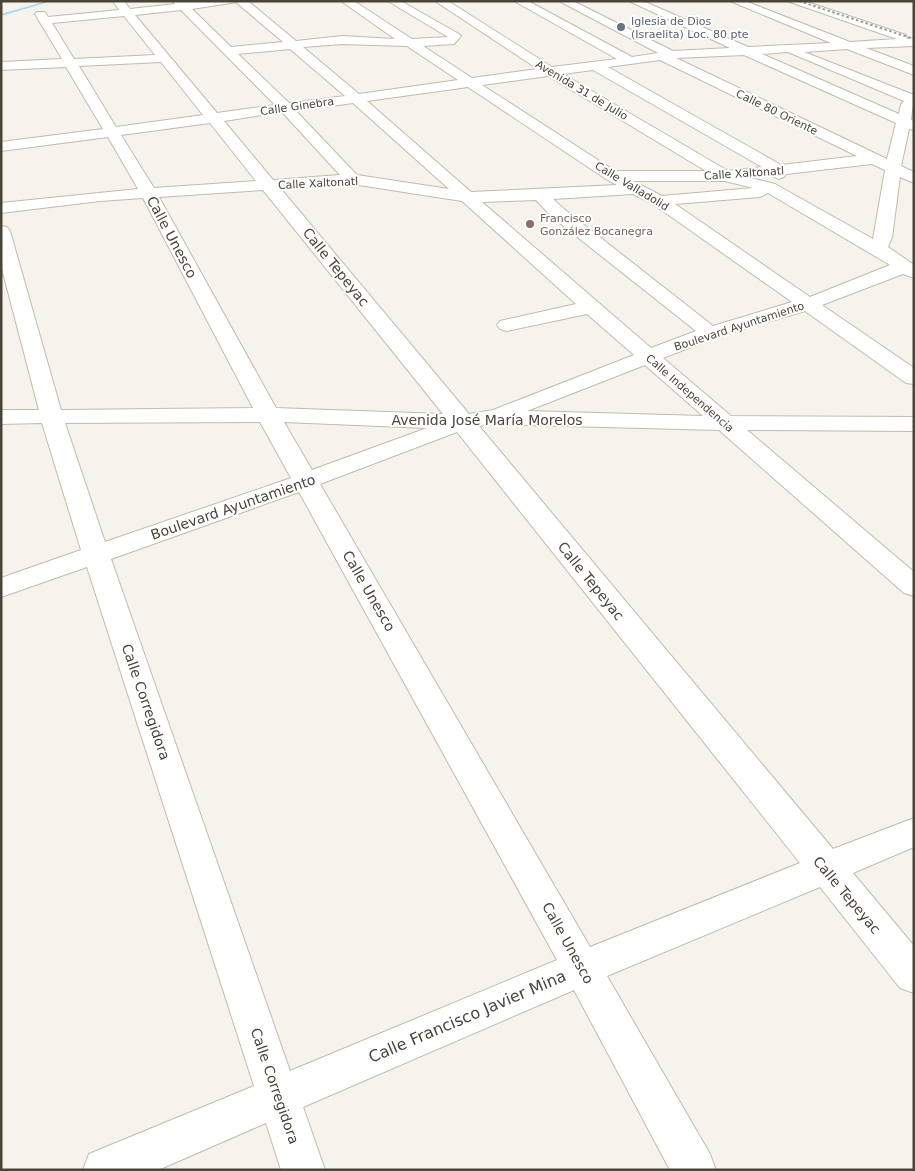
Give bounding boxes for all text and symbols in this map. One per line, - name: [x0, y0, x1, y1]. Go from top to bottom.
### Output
- place label: Iglesia de Dios (Israelita) Loc. 80 pte: [631, 15, 749, 41]
- marker: Iglesia de Dios (Israelita) Loc. 80 pte: [615, 21, 627, 33]
- street label: Avenida 31 de Julio: [533, 58, 630, 123]
- street label: Calle 80 Oriente: [734, 87, 820, 138]
- street label: Calle Ginebra: [259, 95, 335, 118]
- street label: Calle Valladolid: [592, 159, 671, 214]
- street label: Calle Xaltonatl: [704, 164, 785, 183]
- street label: Calle Xaltonatl: [278, 175, 358, 192]
- street label: Calle Unesco: [144, 193, 200, 281]
- place label: Francisco González Bocanegra: [540, 212, 653, 238]
- marker: Francisco González Bocanegra: [524, 218, 536, 230]
- street label: Calle Tepeyac: [300, 225, 372, 309]
- street label: Boulevard Ayuntamiento: [672, 299, 806, 354]
- street label: Calle Independencia: [643, 352, 736, 435]
- street label: Avenida José María Morelos: [391, 412, 583, 428]
- street label: Boulevard Ayuntamiento: [149, 471, 317, 543]
- street label: Calle Tepeyac: [555, 539, 627, 623]
- street label: Calle Unesco: [339, 548, 399, 634]
- street label: Calle Corregidora: [119, 642, 173, 762]
- street label: Calle Tepeyac: [810, 853, 884, 937]
- street label: Calle Unesco: [539, 900, 597, 986]
- street label: Calle Francisco Javier Mina: [366, 966, 569, 1067]
- street label: Calle Corregidora: [248, 1026, 302, 1146]

